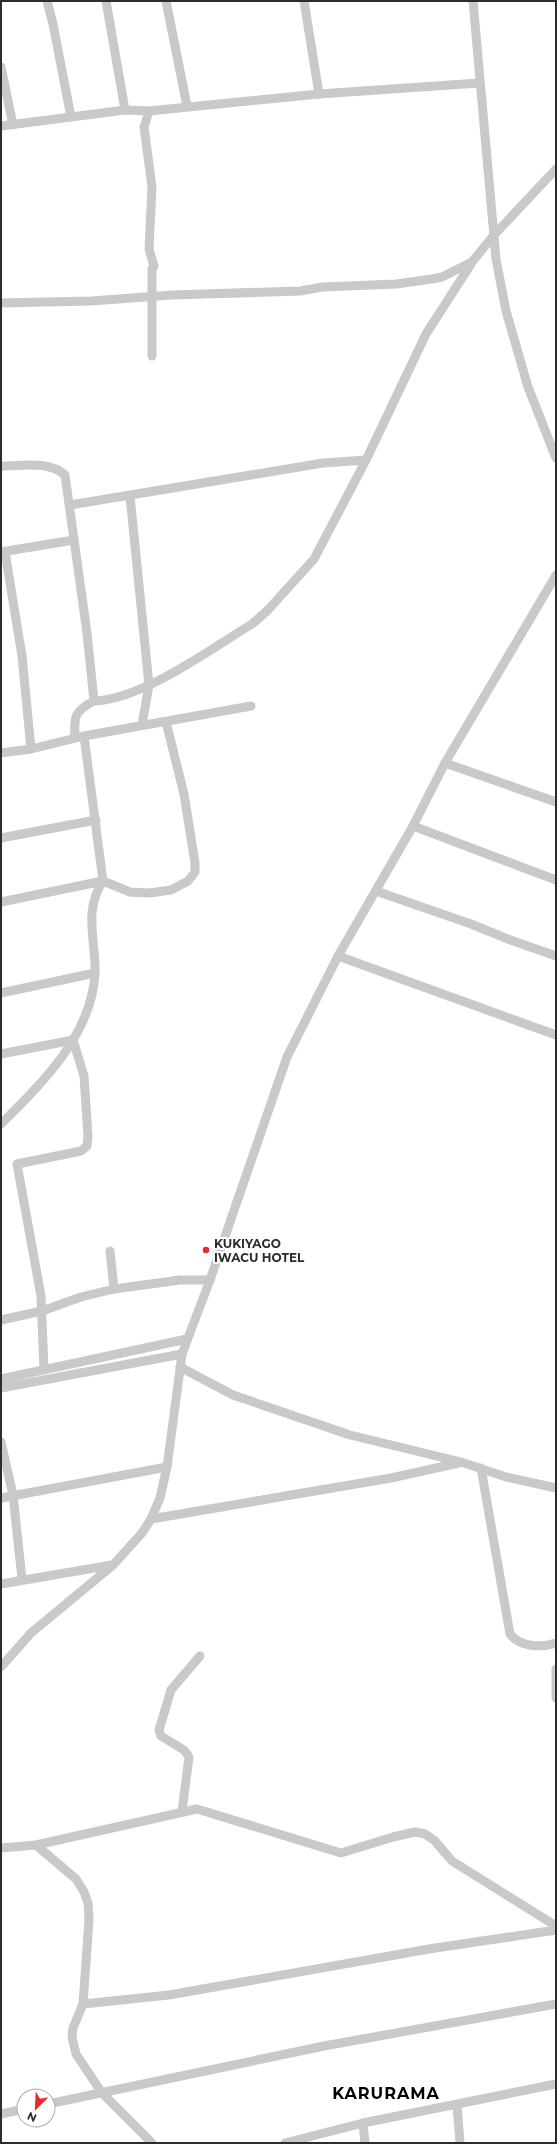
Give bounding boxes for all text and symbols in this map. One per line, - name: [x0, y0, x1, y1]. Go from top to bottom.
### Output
- place label: KUKIYAGO IWACU HOTEL: [214, 1236, 305, 1265]
- marker: KUKIYAGO IWACU HOTEL: [201, 1245, 211, 1255]
- district label: KARURAMA: [332, 2084, 440, 2103]
- north arrow: [16, 2088, 56, 2128]
- text: N: [25, 2109, 39, 2125]

